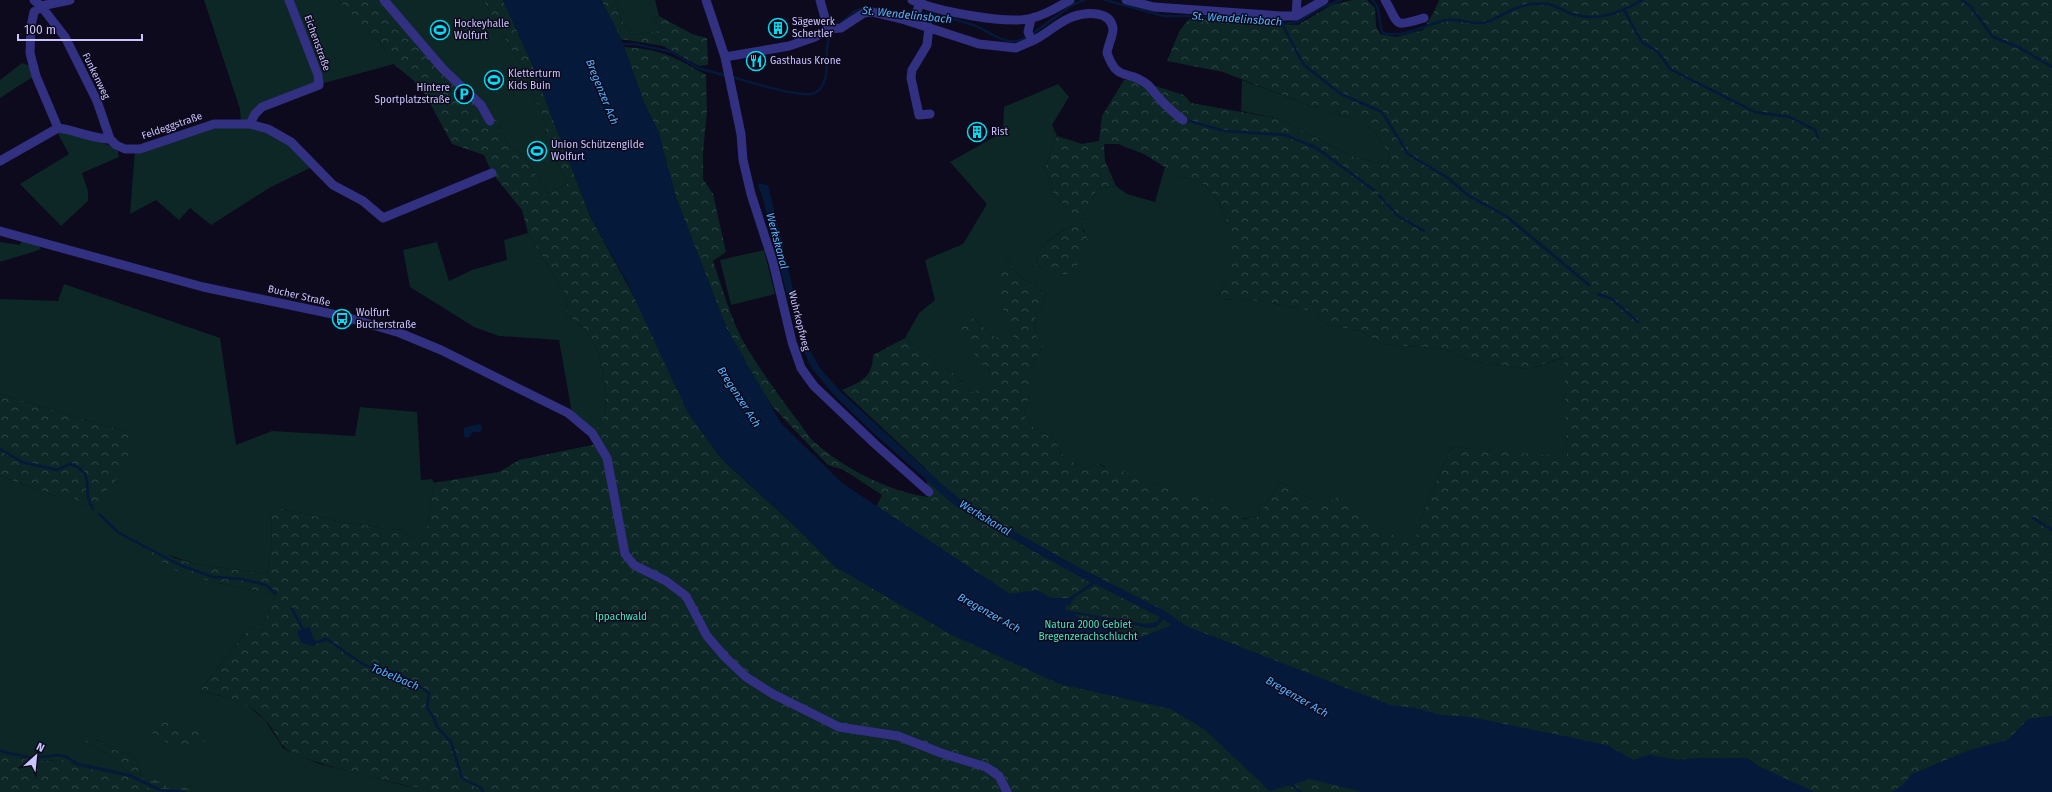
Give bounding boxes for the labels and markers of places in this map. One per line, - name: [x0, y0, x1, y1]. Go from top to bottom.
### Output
- place label: Sägewerk Schertler: [792, 16, 836, 40]
- building icon: Sägewerk Schertler: [767, 17, 789, 39]
- place label: Hockeyhalle Wolfurt: [454, 18, 509, 42]
- sports icon: Hockeyhalle Wolfurt: [429, 19, 451, 41]
- restaurant icon: Gasthaus Krone: [745, 50, 767, 72]
- place label: Gasthaus Krone: [770, 55, 841, 67]
- place label: Kletterturm Kids Buin: [508, 68, 560, 92]
- sports icon: Kletterturm Kids Buin: [483, 69, 505, 91]
- place label: Hintere Sportplatzstraße: [375, 82, 450, 106]
- parking icon: Hintere Sportplatzstraße: [453, 83, 475, 105]
- building icon: Rist: [966, 121, 988, 143]
- place label: Rist: [991, 126, 1009, 138]
- place label: Union Schützengilde Wolfurt: [551, 139, 644, 163]
- sports icon: Union Schützengilde Wolfurt: [526, 140, 548, 162]
- place label: Wolfurt Bucherstraße: [356, 307, 416, 331]
- bus stop icon: Wolfurt Bucherstraße: [331, 308, 353, 330]

